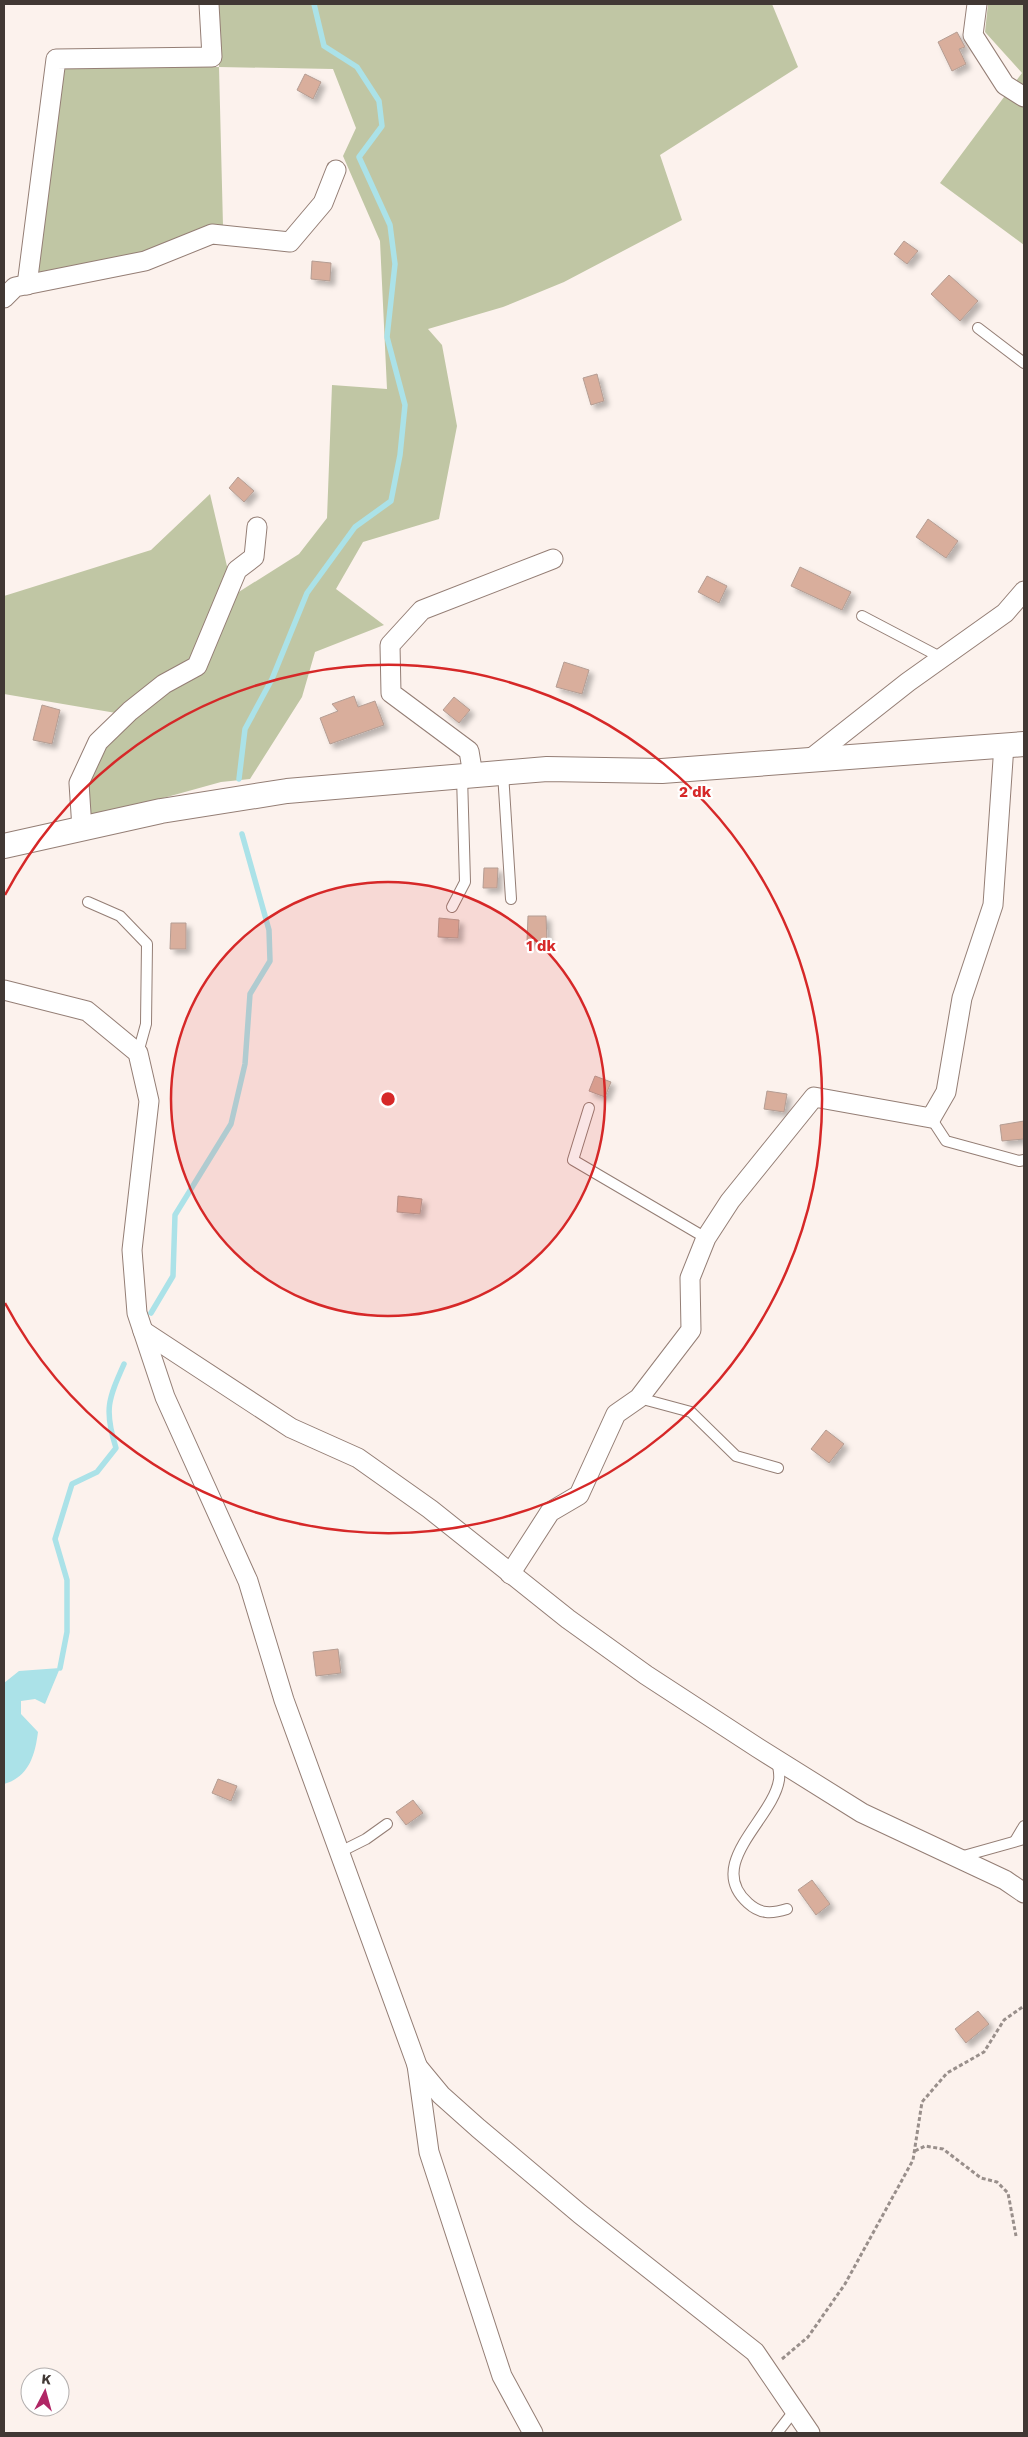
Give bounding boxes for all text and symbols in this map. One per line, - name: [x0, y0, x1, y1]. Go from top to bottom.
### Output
- text: 2 dk: [679, 783, 712, 801]
- text: 1 dk: [526, 937, 556, 955]
- centre of rings: [379, 1090, 397, 1108]
- north arrow: [20, 2367, 70, 2417]
- text: K: [41, 2371, 52, 2388]

